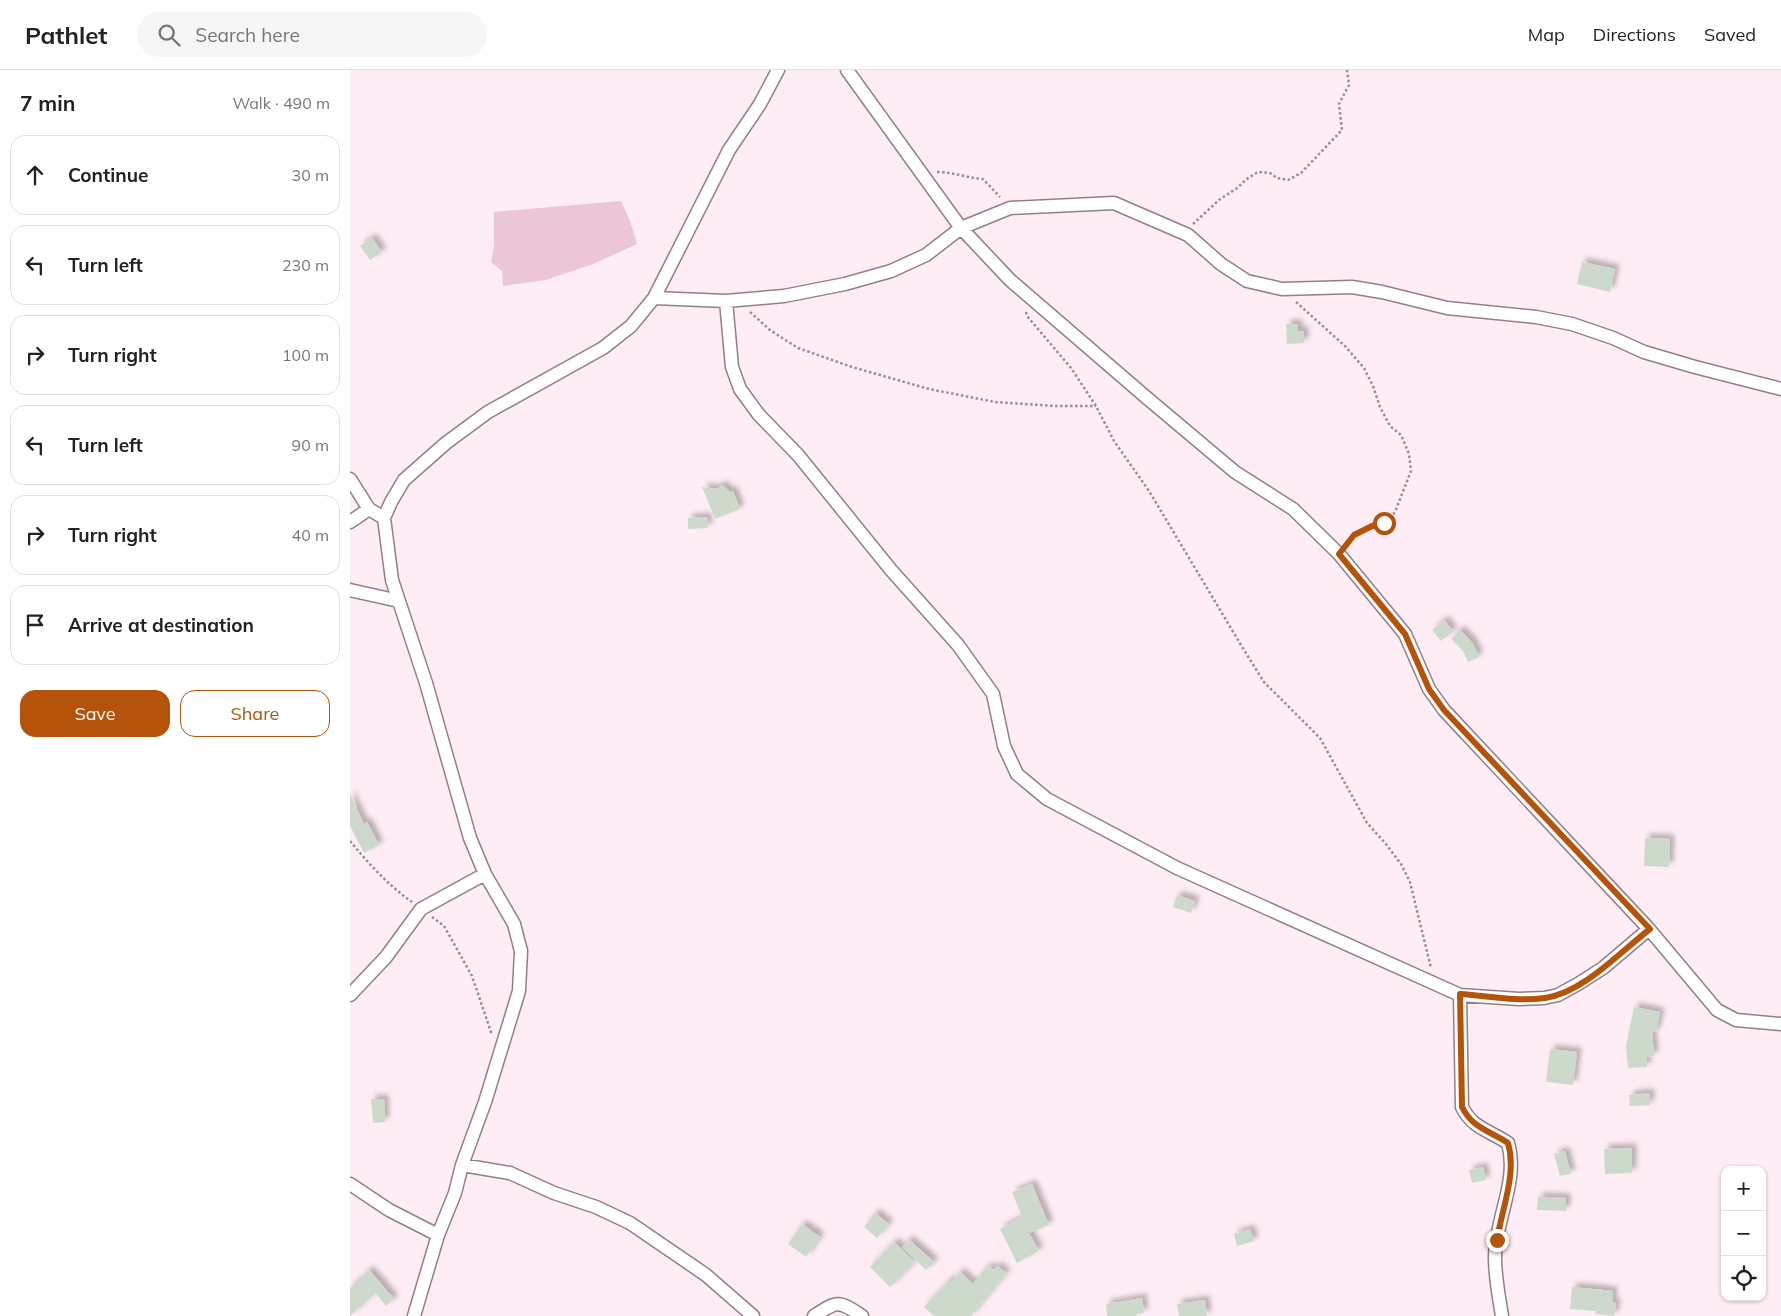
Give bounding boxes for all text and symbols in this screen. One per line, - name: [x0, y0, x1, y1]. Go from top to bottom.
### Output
- search box: [137, 12, 487, 57]
- text: Pathlet: [25, 20, 107, 50]
- icon: search: [155, 21, 183, 49]
- text: Search here: [195, 23, 300, 47]
- text: Map: [1528, 23, 1565, 46]
- text: Directions: [1593, 23, 1676, 46]
- text: Saved: [1704, 23, 1756, 46]
- text: 7 min: [20, 90, 75, 116]
- text: Walk · 490 m: [232, 93, 330, 113]
- icon: ahead: [21, 161, 49, 189]
- text: Continue: [68, 163, 148, 187]
- text: 30 m: [292, 165, 329, 185]
- icon: left: [21, 251, 49, 279]
- text: Turn left: [68, 253, 143, 277]
- text: 230 m: [282, 255, 329, 275]
- icon: right: [21, 341, 49, 369]
- text: Turn right: [68, 343, 157, 367]
- text: 100 m: [282, 345, 329, 365]
- icon: left: [21, 431, 49, 459]
- text: Turn left: [68, 433, 143, 457]
- text: 90 m: [292, 435, 329, 455]
- route start: [1373, 512, 1396, 535]
- icon: right: [21, 521, 49, 549]
- text: Turn right: [68, 523, 157, 547]
- text: 40 m: [292, 525, 329, 545]
- icon: arrive: [21, 611, 49, 639]
- text: Arrive at destination: [68, 613, 254, 637]
- button: Save: [20, 690, 170, 737]
- button: Share: [180, 690, 330, 737]
- map controls: [1721, 1166, 1766, 1301]
- button: +: [1721, 1166, 1766, 1211]
- button: −: [1721, 1211, 1766, 1256]
- route end: [1486, 1229, 1509, 1252]
- button: locate: [1721, 1256, 1766, 1301]

